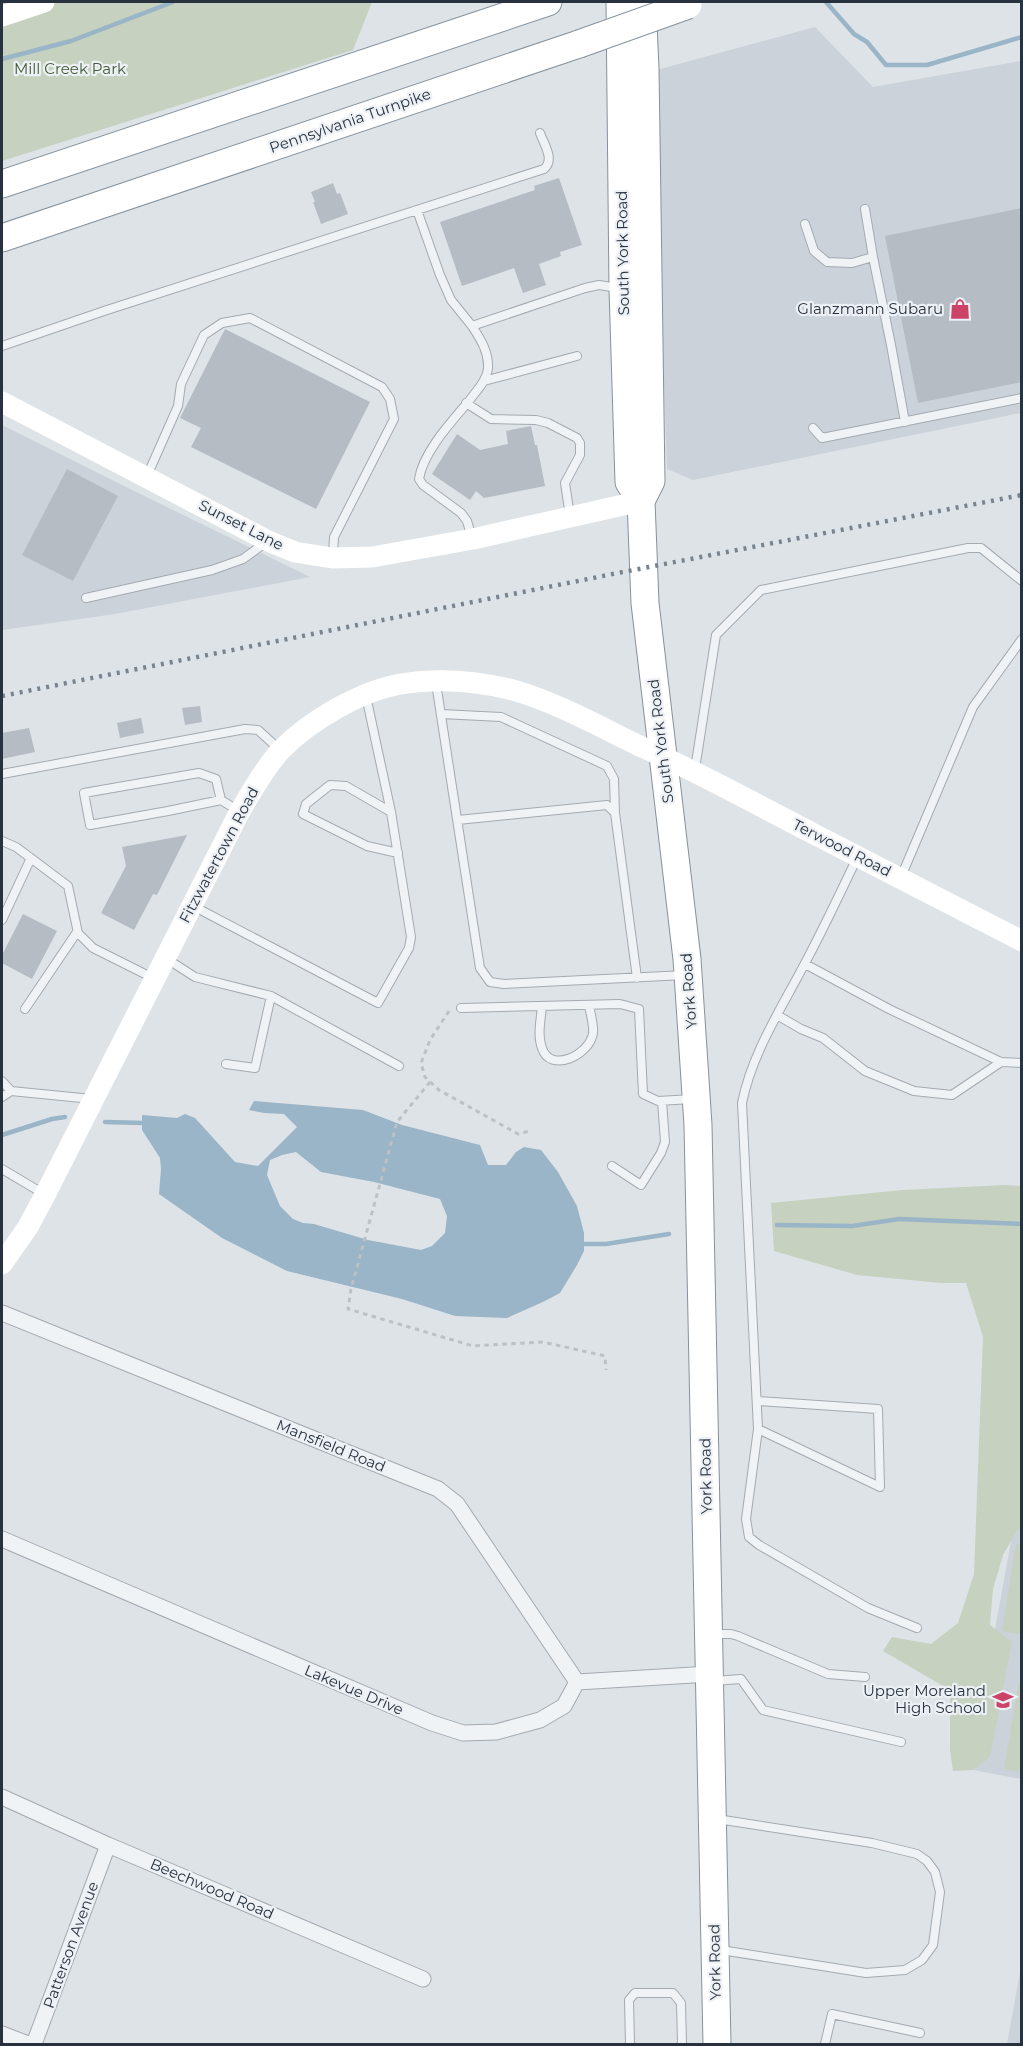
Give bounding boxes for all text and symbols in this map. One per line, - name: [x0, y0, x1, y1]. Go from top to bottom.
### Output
- park label: Mill Creek Park: [14, 59, 126, 78]
- street label: Pennsylvania Turnpike: [267, 84, 433, 157]
- street label: South York Road: [612, 190, 633, 316]
- shop icon: Glanzmann Subaru: [948, 297, 972, 321]
- place label: Glanzmann Subaru: [797, 299, 943, 318]
- street label: Sunset Lane: [196, 495, 287, 554]
- street label: South York Road: [643, 678, 678, 804]
- street label: Fitzwatertown Road: [175, 783, 262, 926]
- street label: Terwood Road: [790, 815, 895, 881]
- street label: York Road: [676, 952, 701, 1030]
- street label: Mansfield Road: [274, 1415, 389, 1476]
- street label: York Road: [695, 1438, 716, 1514]
- street label: Lakevue Drive: [302, 1660, 407, 1719]
- place label: Upper Moreland High School: [863, 1681, 986, 1717]
- school or university icon: Upper Moreland High School: [991, 1688, 1015, 1712]
- street label: Beechwood Road: [147, 1854, 277, 1923]
- street label: Patterson Avenue: [39, 1879, 102, 2011]
- street label: York Road: [704, 1924, 725, 2000]

